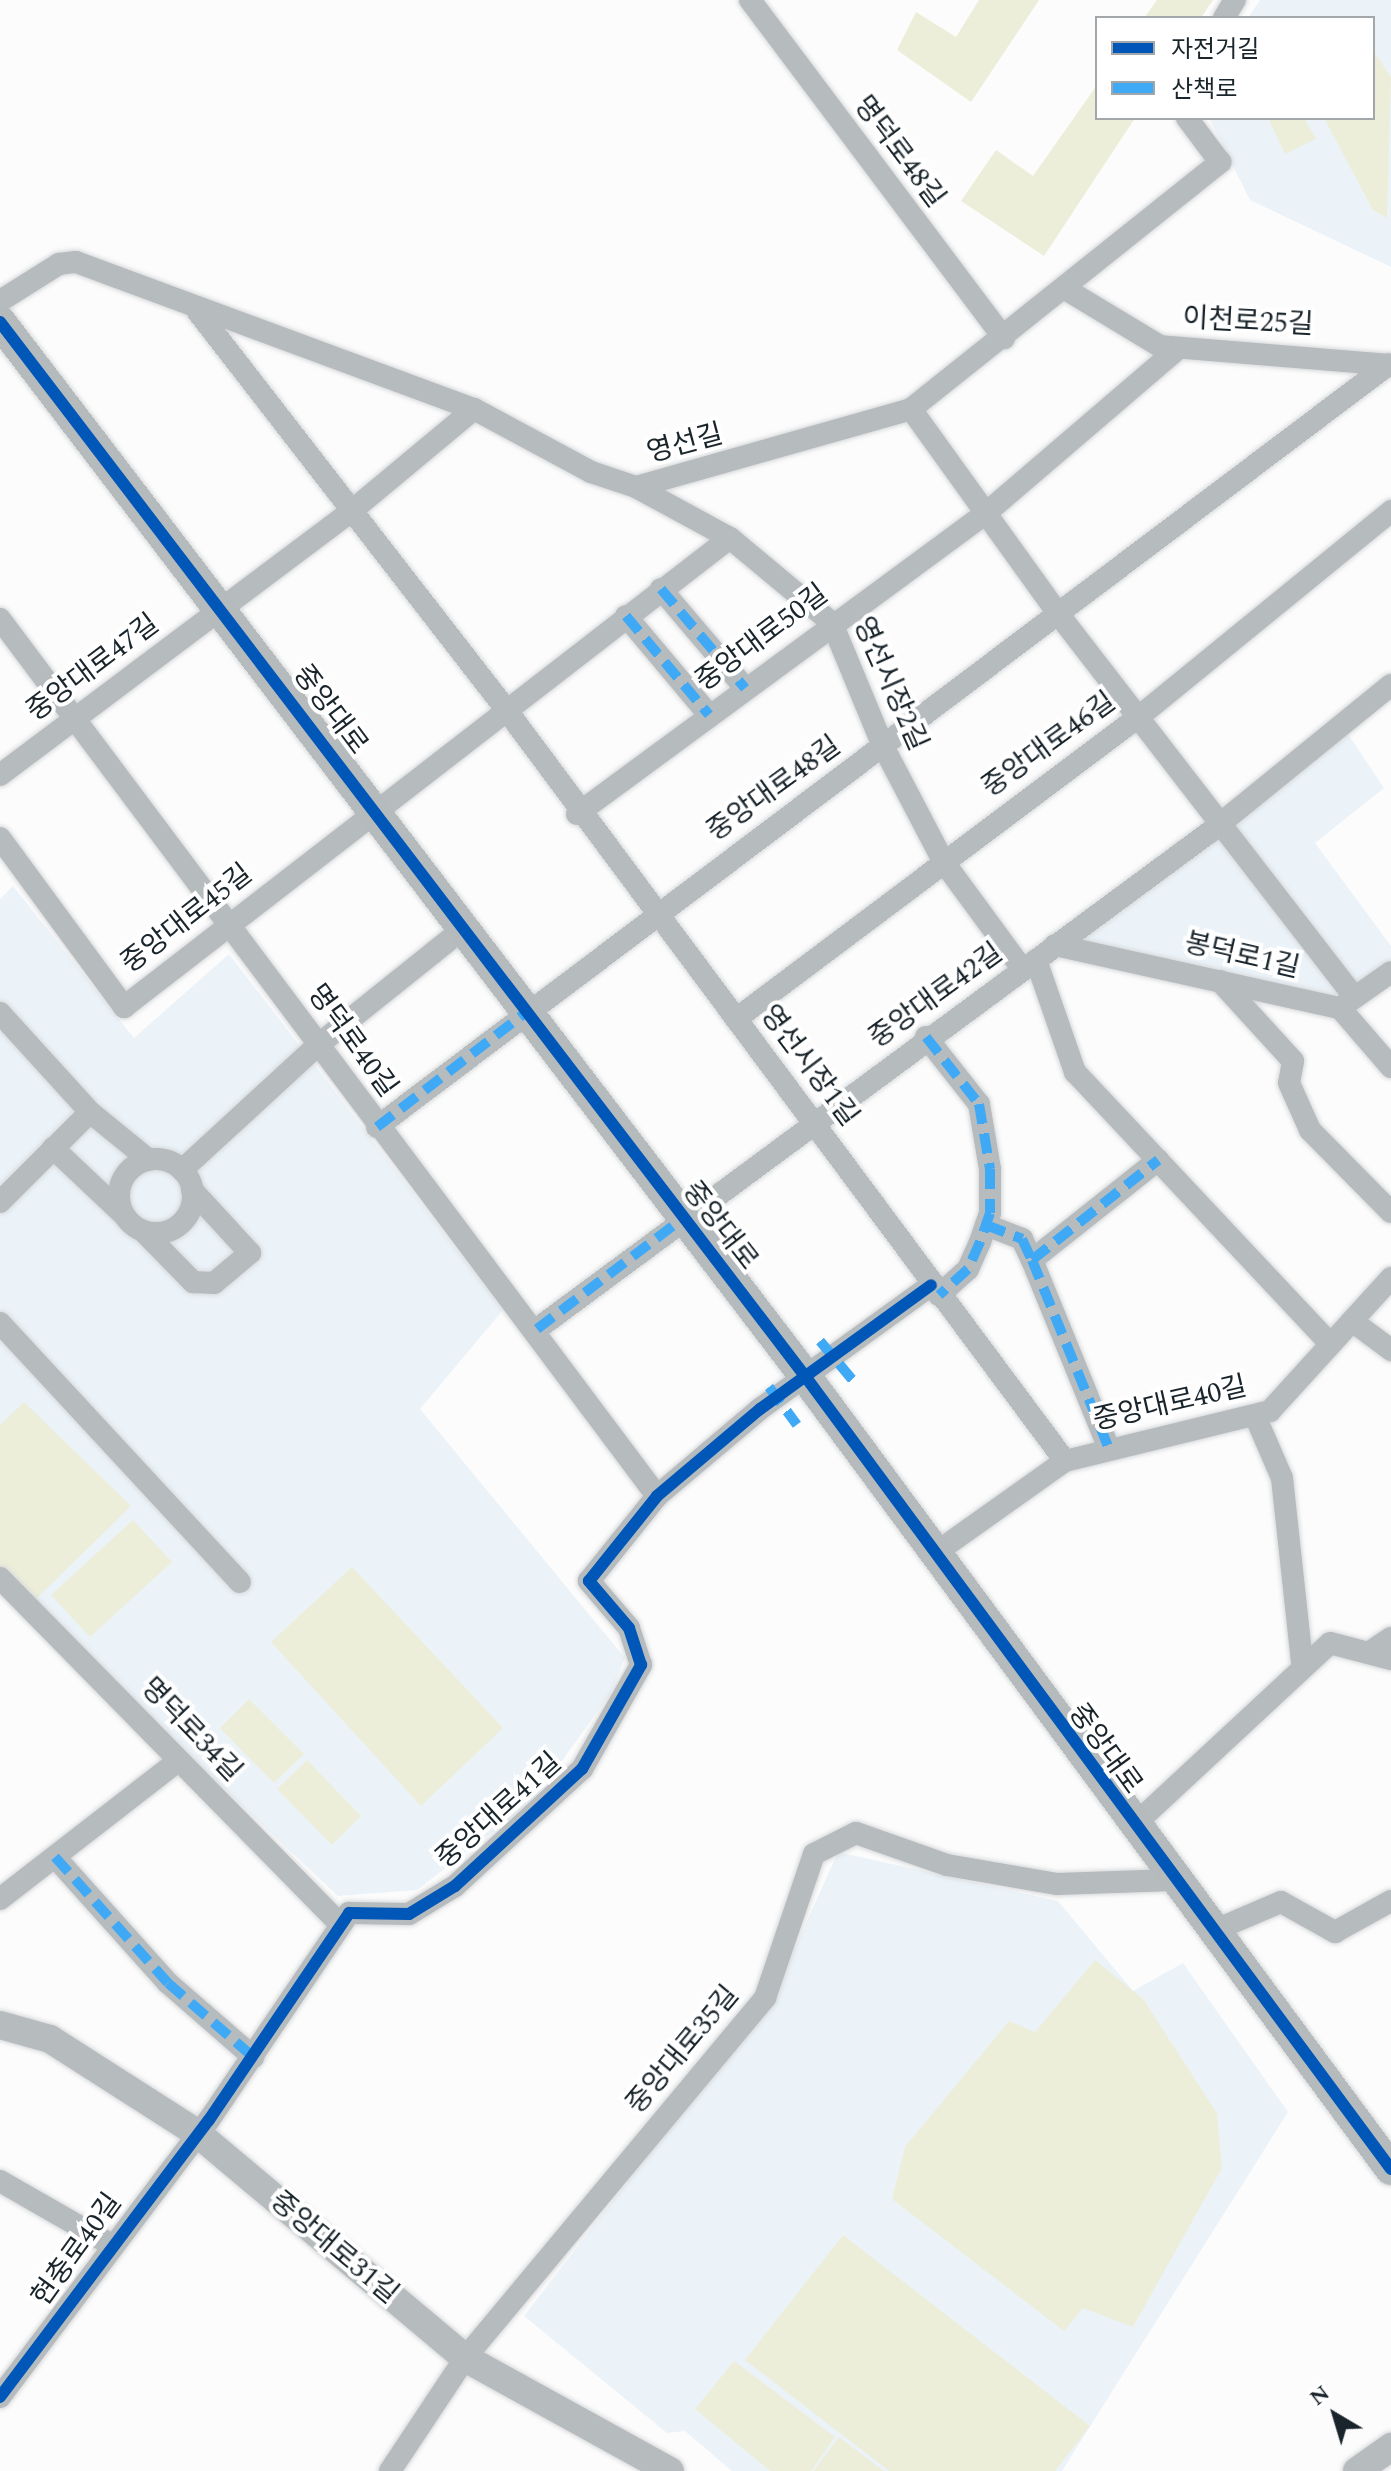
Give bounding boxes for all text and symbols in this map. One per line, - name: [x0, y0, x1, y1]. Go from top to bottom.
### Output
- legend: [1095, 16, 1375, 120]
- text: 자전거길: [1171, 32, 1259, 68]
- text: 산책로: [1171, 72, 1237, 108]
- street label: 명덕로48길: [846, 90, 952, 214]
- street label: 이천로25길: [1182, 302, 1314, 342]
- street label: 영선길: [643, 418, 727, 470]
- street label: 중앙대로50길: [689, 577, 835, 699]
- street label: 중앙대로47길: [20, 607, 166, 729]
- street label: 영선시장2길: [846, 612, 934, 756]
- street label: 중앙대로: [286, 659, 374, 761]
- street label: 중앙대로46길: [976, 685, 1122, 805]
- street label: 중앙대로48길: [701, 729, 847, 849]
- street label: 중앙대로45길: [115, 857, 259, 981]
- street label: 봉덕로1길: [1181, 926, 1303, 986]
- street label: 중앙대로42길: [863, 936, 1009, 1056]
- street label: 명덕로40길: [300, 978, 404, 1104]
- street label: 영선시장1길: [753, 999, 865, 1133]
- street label: 중앙대로: [675, 1175, 765, 1277]
- street label: 중앙대로40길: [1090, 1370, 1250, 1438]
- street label: 명덕로34길: [133, 1671, 249, 1789]
- street label: 중앙대로: [1061, 1697, 1149, 1801]
- street label: 중앙대로41길: [429, 1746, 569, 1876]
- street label: 중앙대로35길: [620, 1979, 746, 2121]
- street label: 중앙대로31길: [263, 2185, 405, 2311]
- street label: 현충로40길: [25, 2187, 129, 2313]
- north arrow: [1295, 2375, 1375, 2455]
- text: N: [1303, 2377, 1337, 2414]

